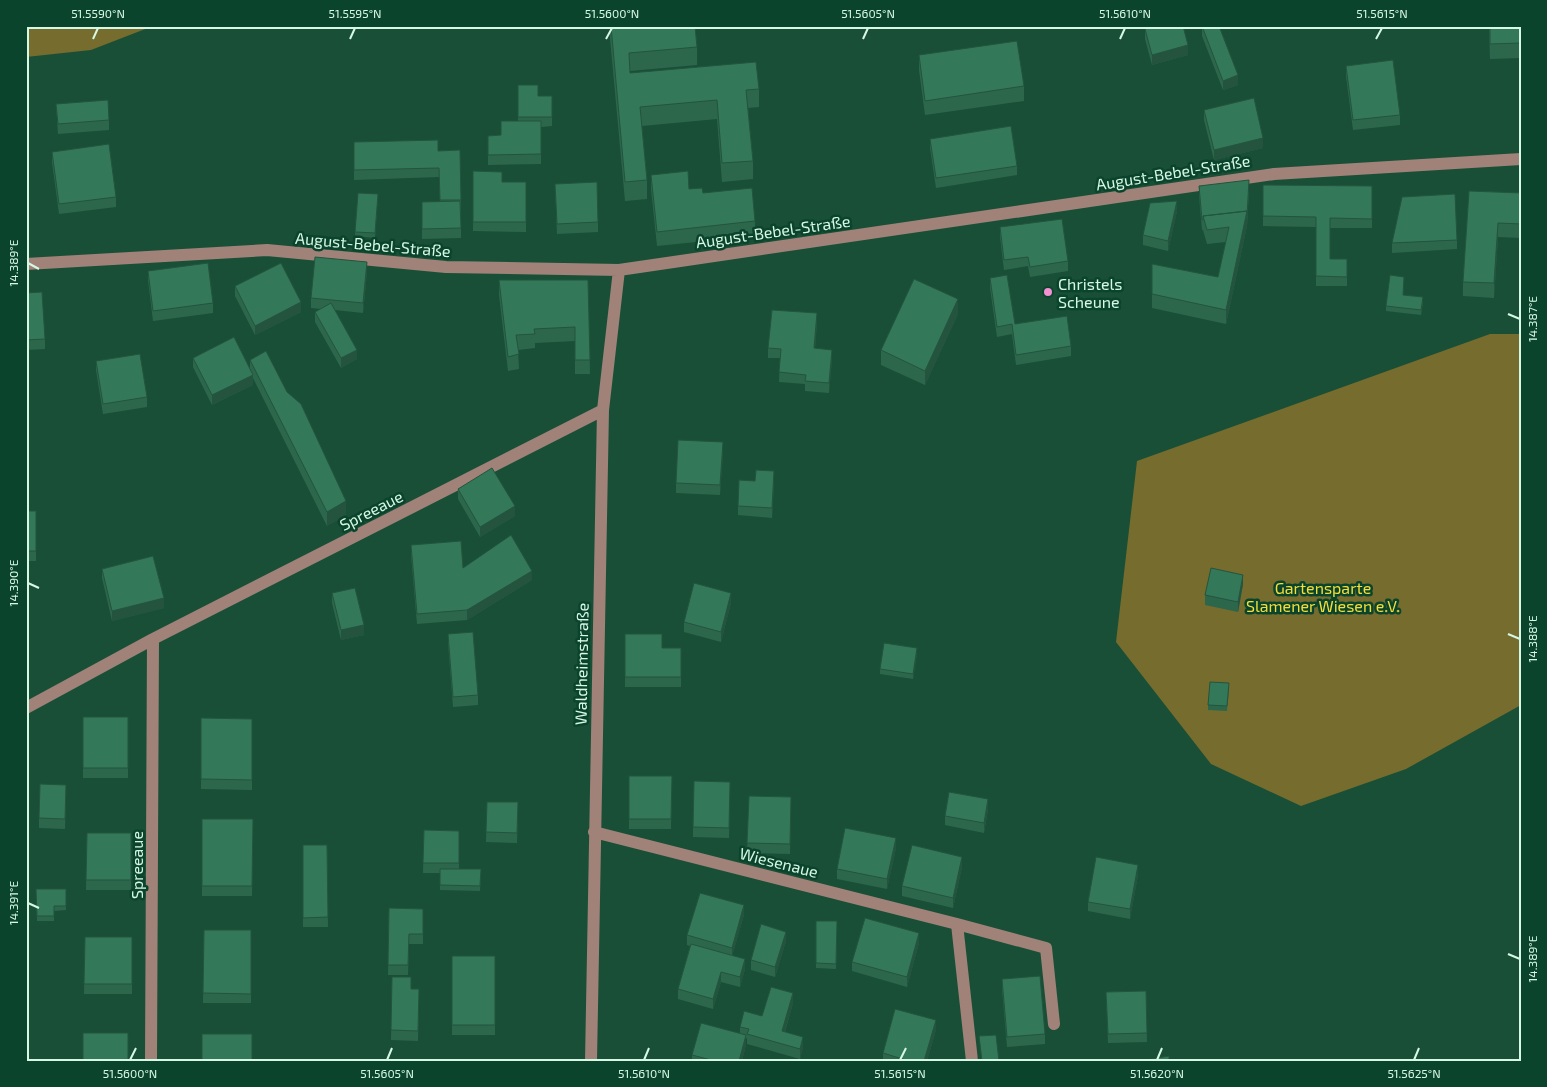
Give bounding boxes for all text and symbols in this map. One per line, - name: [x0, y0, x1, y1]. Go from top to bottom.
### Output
- text: 51.5590°N: [71, 6, 125, 20]
- text: 51.5595°N: [329, 6, 381, 20]
- text: 51.5600°N: [585, 6, 639, 20]
- text: 51.5605°N: [841, 6, 895, 20]
- text: 51.5610°N: [1099, 6, 1151, 20]
- text: 51.5615°N: [1356, 6, 1408, 20]
- street label: August-Bebel-Straße: [1095, 150, 1251, 194]
- street label: August-Bebel-Straße: [695, 211, 851, 251]
- street label: August-Bebel-Straße: [295, 228, 451, 260]
- text: 14.389°E: [6, 239, 20, 286]
- place label: Christels Scheune: [1058, 274, 1123, 311]
- marker: Christels Scheune: [1042, 286, 1054, 298]
- text: 14.387°E: [1525, 296, 1539, 342]
- street label: Spreeaue: [336, 486, 406, 534]
- text: 14.390°E: [6, 559, 20, 606]
- park label: Gartensparte Slamener Wiesen e.V.: [1246, 578, 1400, 615]
- street label: Waldheimstraße: [570, 603, 592, 725]
- text: 14.388°E: [1525, 615, 1539, 663]
- street label: Spreeaue: [127, 831, 146, 899]
- street label: Wiesenaue: [738, 843, 820, 881]
- text: 14.391°E: [6, 881, 20, 925]
- text: 14.389°E: [1525, 935, 1539, 982]
- text: 51.5600°N: [103, 1066, 157, 1080]
- text: 51.5605°N: [360, 1066, 414, 1080]
- text: 51.5610°N: [618, 1066, 670, 1080]
- text: 51.5615°N: [874, 1066, 926, 1080]
- text: 51.5620°N: [1130, 1066, 1184, 1080]
- text: 51.5625°N: [1387, 1066, 1441, 1080]

